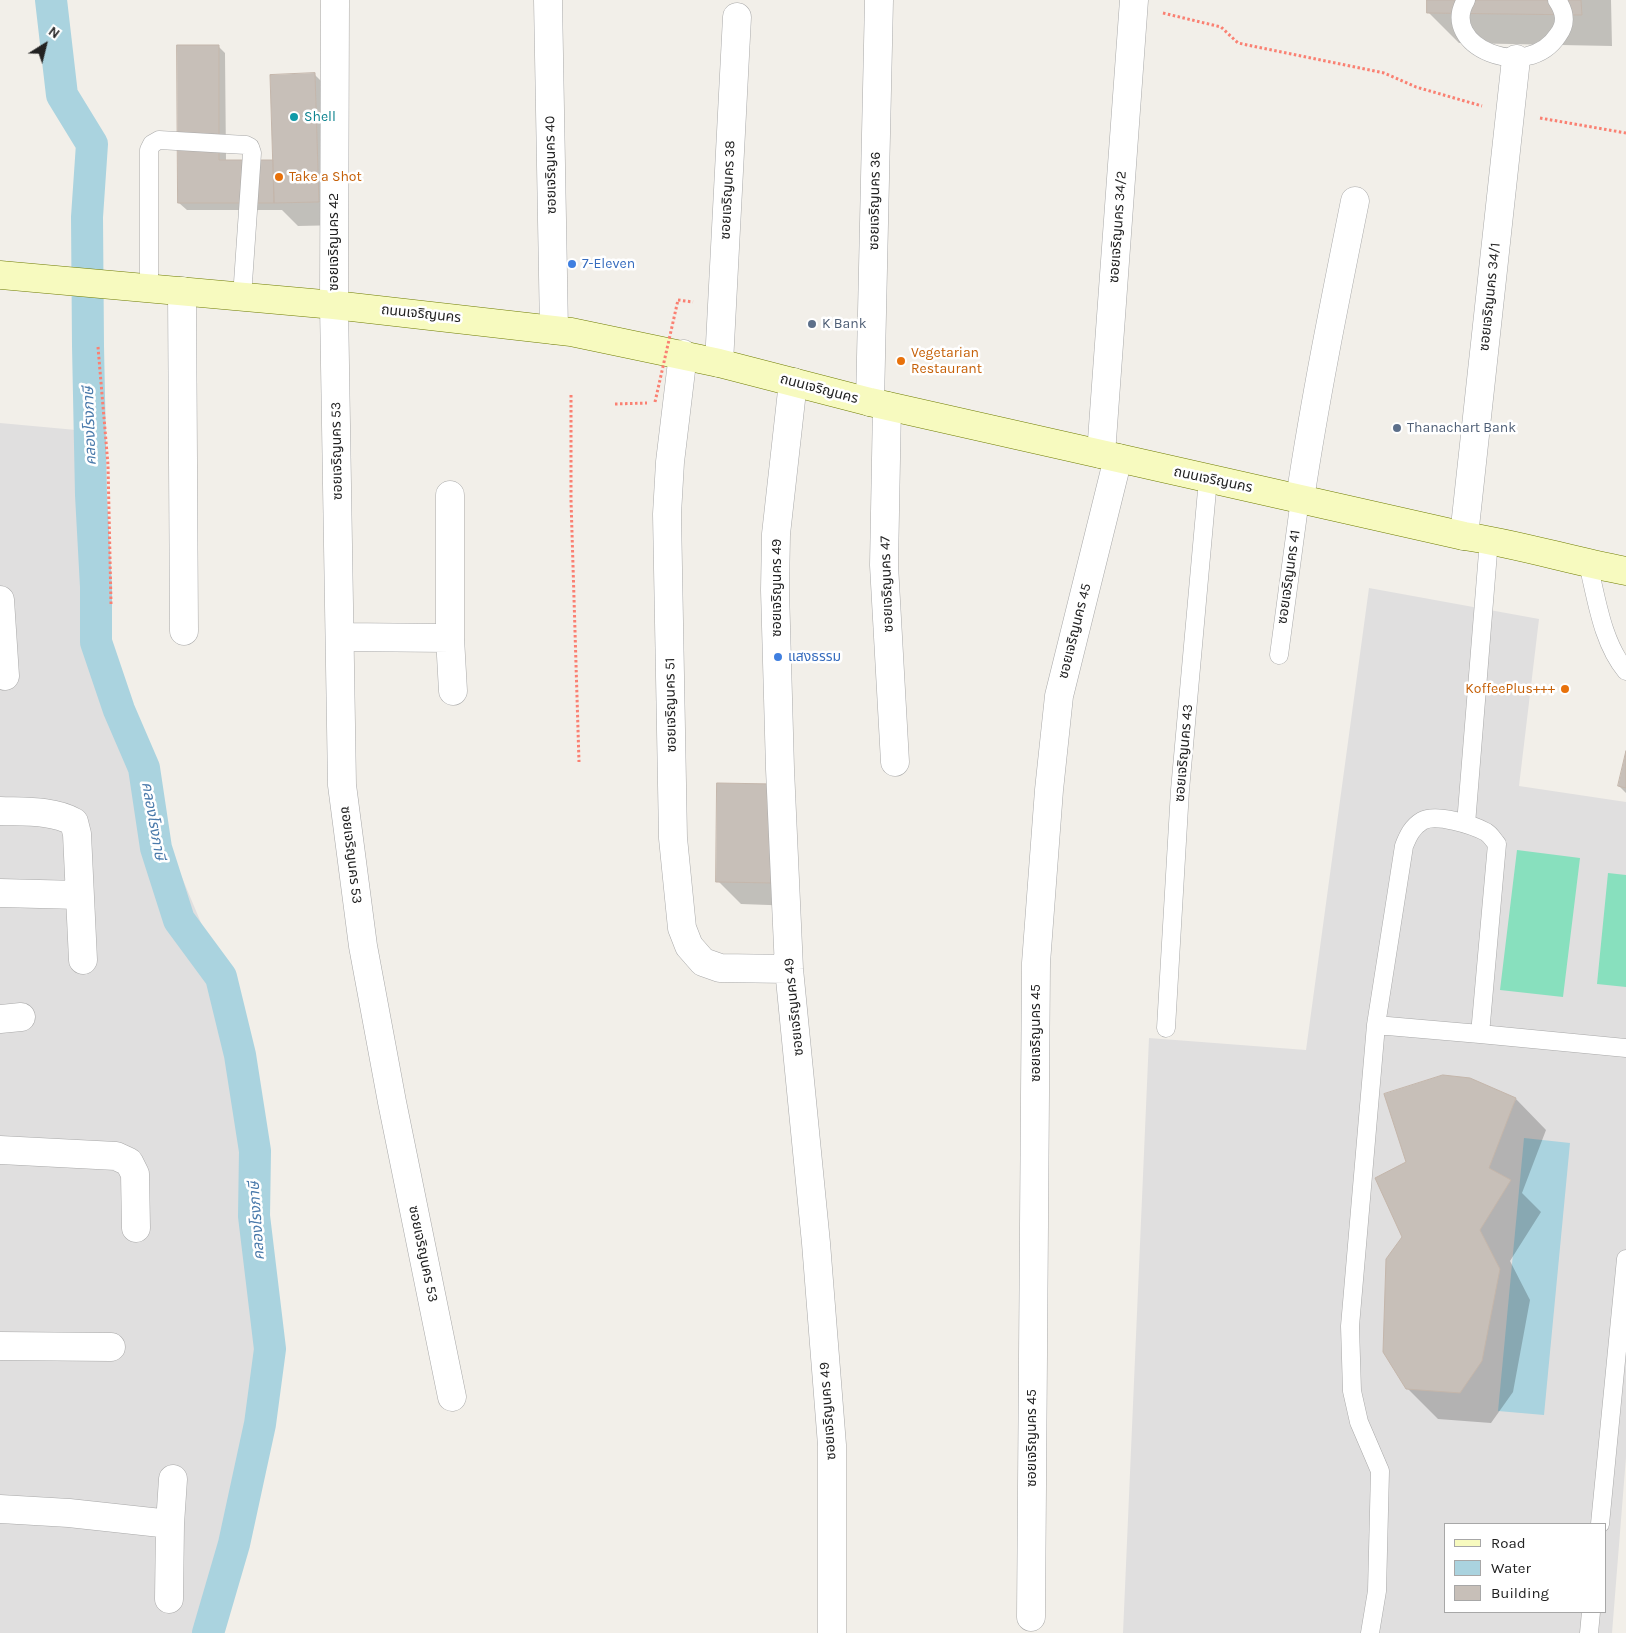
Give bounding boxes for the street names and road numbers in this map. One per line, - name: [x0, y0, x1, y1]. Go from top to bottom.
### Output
- street label: ซอยเจริญนคร 40: [542, 116, 560, 214]
- street label: ซอยเจริญนคร 38: [717, 140, 739, 240]
- street label: ซอยเจริญนคร 36: [866, 152, 884, 250]
- street label: ซอยเจริญนคร 34/2: [1106, 170, 1130, 284]
- street label: ซอยเจริญนคร 42: [326, 193, 342, 291]
- street label: ซอยเจริญนคร 34/1: [1476, 242, 1504, 352]
- street label: ถนนเจริญนคร: [380, 301, 462, 327]
- street label: ถนนเจริญนคร: [778, 370, 860, 408]
- street label: ซอยเจริญนคร 53: [328, 402, 346, 500]
- street label: ถนนเจริญนคร: [1172, 463, 1254, 497]
- street label: ซอยเจริญนคร 41: [1274, 529, 1304, 625]
- street label: ซอยเจริญนคร 47: [877, 535, 897, 633]
- street label: ซอยเจริญนคร 49: [769, 539, 785, 637]
- street label: ซอยเจริญนคร 45: [1055, 581, 1095, 681]
- street label: ซอยเจริญนคร 51: [662, 657, 680, 753]
- street label: ซอยเจริญนคร 43: [1171, 703, 1197, 803]
- street label: ซอยเจริญนคร 53: [337, 805, 365, 905]
- street label: ซอยเจริญนคร 49: [781, 957, 807, 1057]
- street label: ซอยเจริญนคร 45: [1028, 984, 1044, 1082]
- street label: ซอยเจริญนคร 53: [405, 1204, 441, 1304]
- street label: ซอยเจริญนคร 49: [816, 1361, 840, 1461]
- street label: ซอยเจริญนคร 45: [1024, 1389, 1040, 1487]

